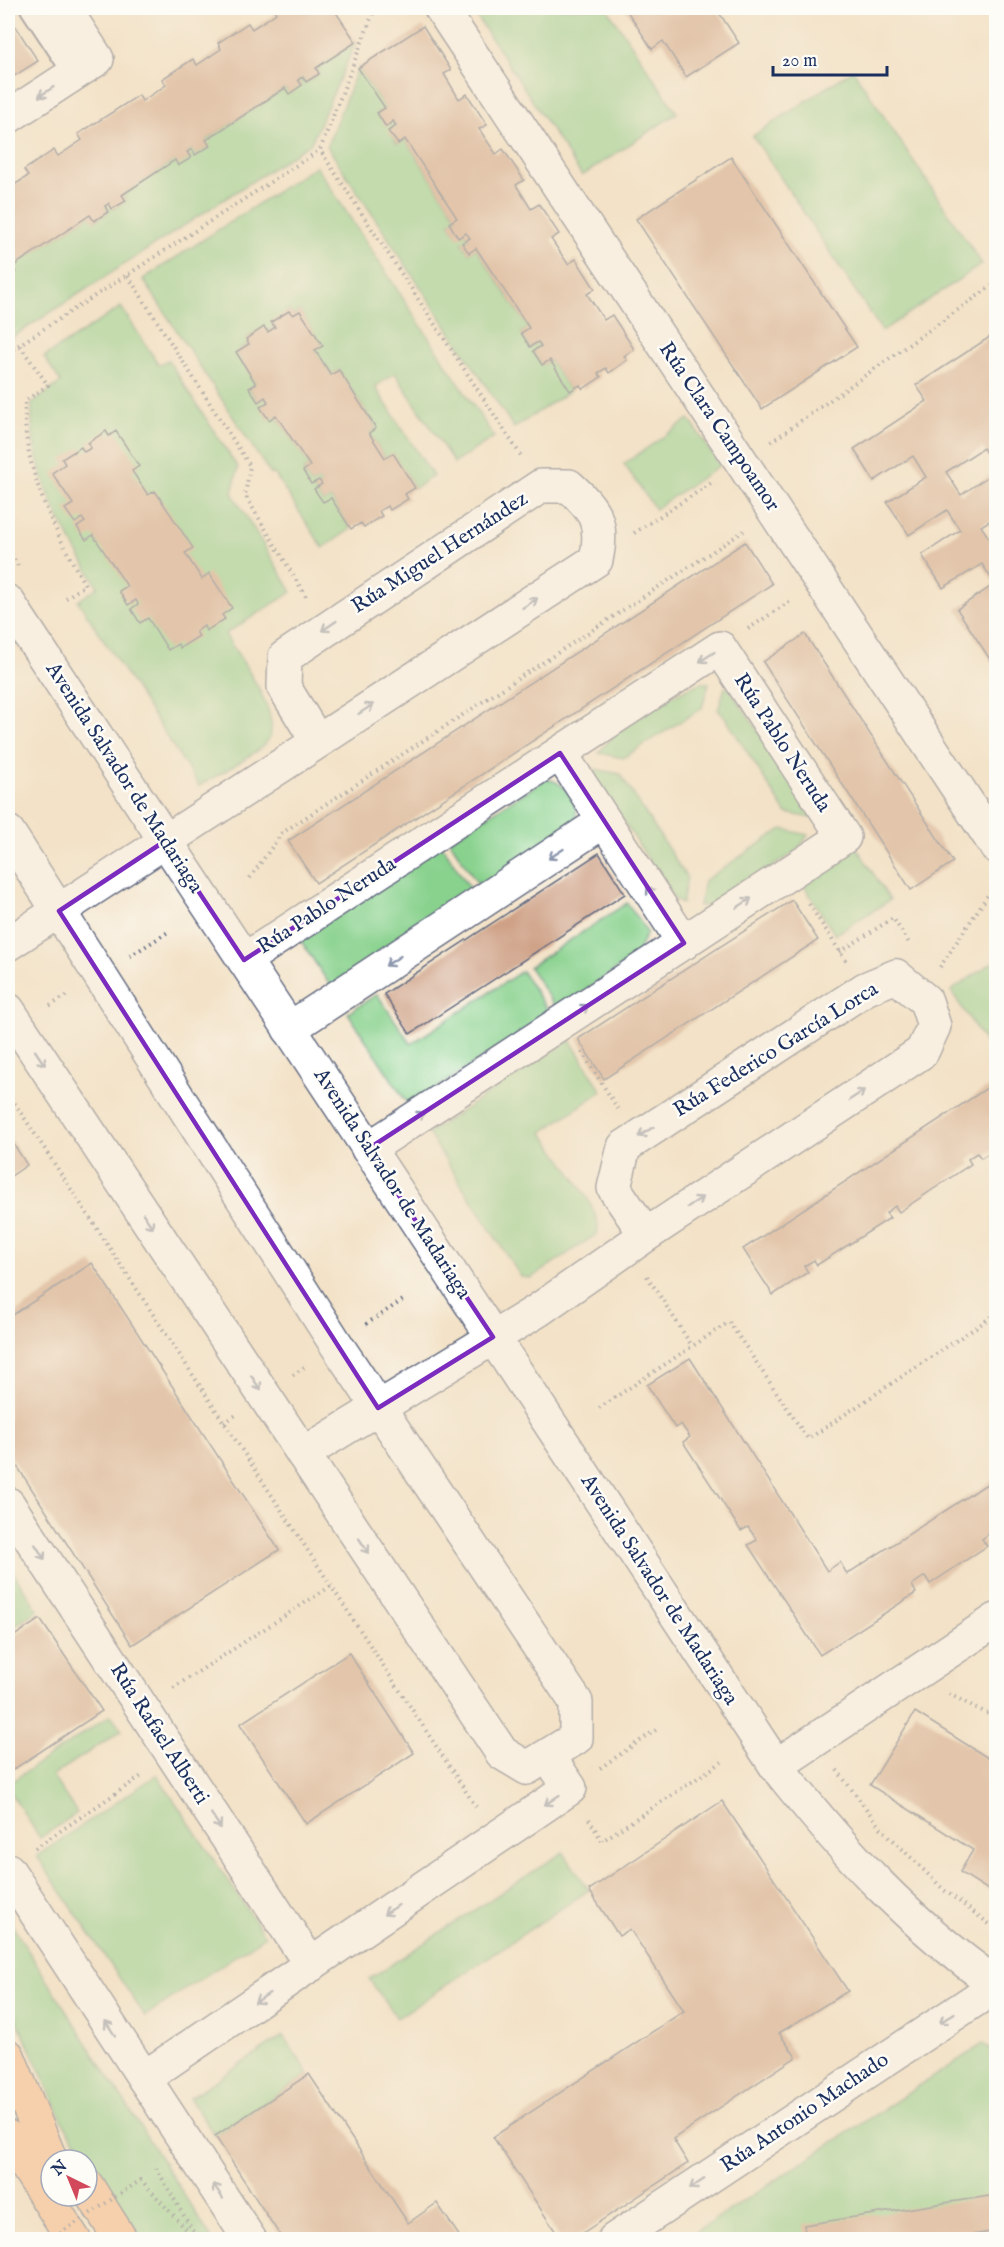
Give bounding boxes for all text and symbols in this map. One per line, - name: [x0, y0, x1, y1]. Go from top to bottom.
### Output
- scale bar: [773, 39, 887, 77]
- text: 20 m: [782, 50, 817, 73]
- one-way arrow: [39, 86, 55, 98]
- street label: Rúa Clara Campoamor: [652, 337, 786, 517]
- street label: Rúa Miguel Hernández: [347, 486, 534, 620]
- one-way arrow: [521, 597, 538, 609]
- one-way arrow: [321, 620, 338, 632]
- one-way arrow: [699, 651, 715, 663]
- street label: Avenida Salvador de Madariaga: [39, 657, 209, 899]
- street label: Rúa Pablo Neruda: [727, 668, 837, 818]
- one-way arrow: [358, 703, 375, 716]
- one-way arrow: [547, 847, 564, 860]
- street label: Rúa Pablo Neruda: [252, 851, 402, 961]
- one-way arrow: [645, 886, 657, 903]
- one-way arrow: [735, 897, 751, 909]
- one-way arrow: [384, 954, 401, 967]
- street label: Rúa Federico García Lorca: [669, 975, 884, 1124]
- one-way arrow: [572, 1004, 588, 1016]
- one-way arrow: [34, 1050, 46, 1066]
- street label: Avenida Salvador de Madariaga: [307, 1063, 477, 1305]
- one-way arrow: [848, 1089, 865, 1101]
- one-way arrow: [409, 1111, 425, 1123]
- one-way arrow: [638, 1126, 654, 1138]
- one-way arrow: [686, 1196, 703, 1209]
- one-way arrow: [142, 1212, 154, 1229]
- one-way arrow: [250, 1375, 262, 1391]
- street label: Avenida Salvador de Madariaga: [574, 1469, 744, 1711]
- one-way arrow: [357, 1537, 370, 1554]
- one-way arrow: [33, 1544, 46, 1561]
- street label: Rúa Rafael Alberti: [103, 1658, 215, 1810]
- one-way arrow: [545, 1794, 561, 1806]
- one-way arrow: [210, 1812, 222, 1829]
- one-way arrow: [384, 1904, 400, 1916]
- one-way arrow: [255, 1992, 271, 2004]
- one-way arrow: [940, 2012, 956, 2024]
- one-way arrow: [104, 2020, 116, 2037]
- street label: Rúa Antonio Machado: [716, 2047, 894, 2179]
- north arrow: [39, 2148, 99, 2208]
- text: N: [48, 2156, 72, 2181]
- one-way arrow: [690, 2178, 706, 2190]
- one-way arrow: [212, 2183, 224, 2199]

